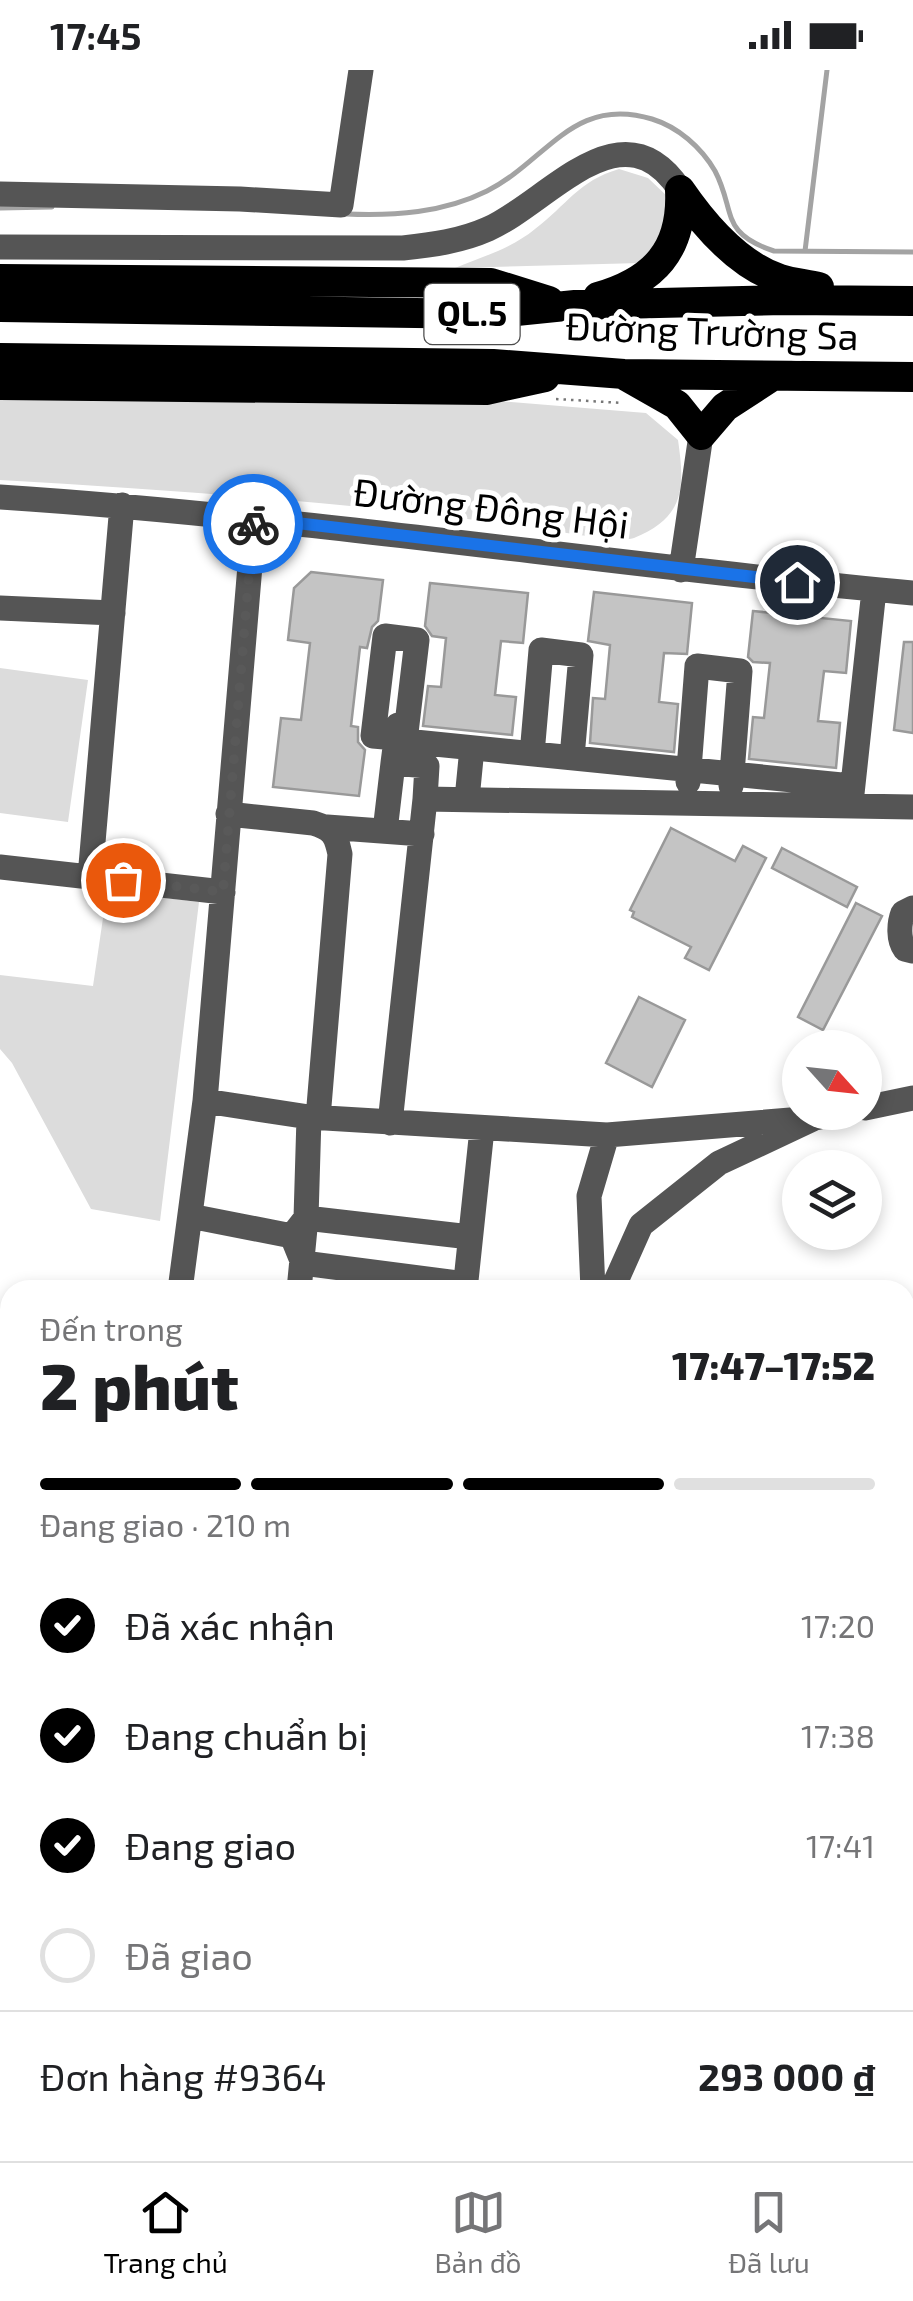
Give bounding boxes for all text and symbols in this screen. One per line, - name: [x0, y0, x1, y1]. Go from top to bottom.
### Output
- text: 17:45: [50, 12, 141, 58]
- road number: QL.5: [424, 284, 520, 344]
- street label: Đường Trường Sa: [565, 302, 859, 358]
- street label: Đường Đông Hội: [351, 467, 632, 547]
- courier: [203, 474, 303, 574]
- icon: bike: [226, 497, 281, 552]
- pin: [755, 540, 840, 625]
- icon: home: [770, 555, 825, 610]
- pin: [81, 838, 166, 923]
- icon: bag: [96, 853, 151, 908]
- north arrow: [782, 1030, 882, 1130]
- map controls: [782, 1030, 882, 1250]
- button: layers: [782, 1150, 882, 1250]
- text: Đến trong: [40, 1309, 183, 1347]
- text: 17:47–17:52: [672, 1342, 875, 1388]
- text: 2 phút: [40, 1345, 239, 1423]
- text: Đang giao · 210 m: [40, 1505, 291, 1543]
- icon: check: [40, 1598, 95, 1653]
- text: Đã xác nhận: [125, 1602, 335, 1648]
- text: 17:20: [801, 1606, 875, 1644]
- icon: check: [40, 1708, 95, 1763]
- text: Đang chuẩn bị: [125, 1712, 368, 1758]
- text: 17:38: [801, 1716, 875, 1754]
- icon: check: [40, 1818, 95, 1873]
- text: Đang giao: [125, 1822, 296, 1868]
- text: 17:41: [806, 1826, 875, 1864]
- text: Đã giao: [125, 1932, 253, 1978]
- text: Đơn hàng #9364: [40, 2053, 327, 2099]
- text: 293 000 ₫: [698, 2053, 875, 2099]
- tab: Trang chủ: [103, 2185, 228, 2279]
- tab: Bản đồ: [434, 2185, 522, 2279]
- tab: Đã lưu: [728, 2185, 810, 2279]

